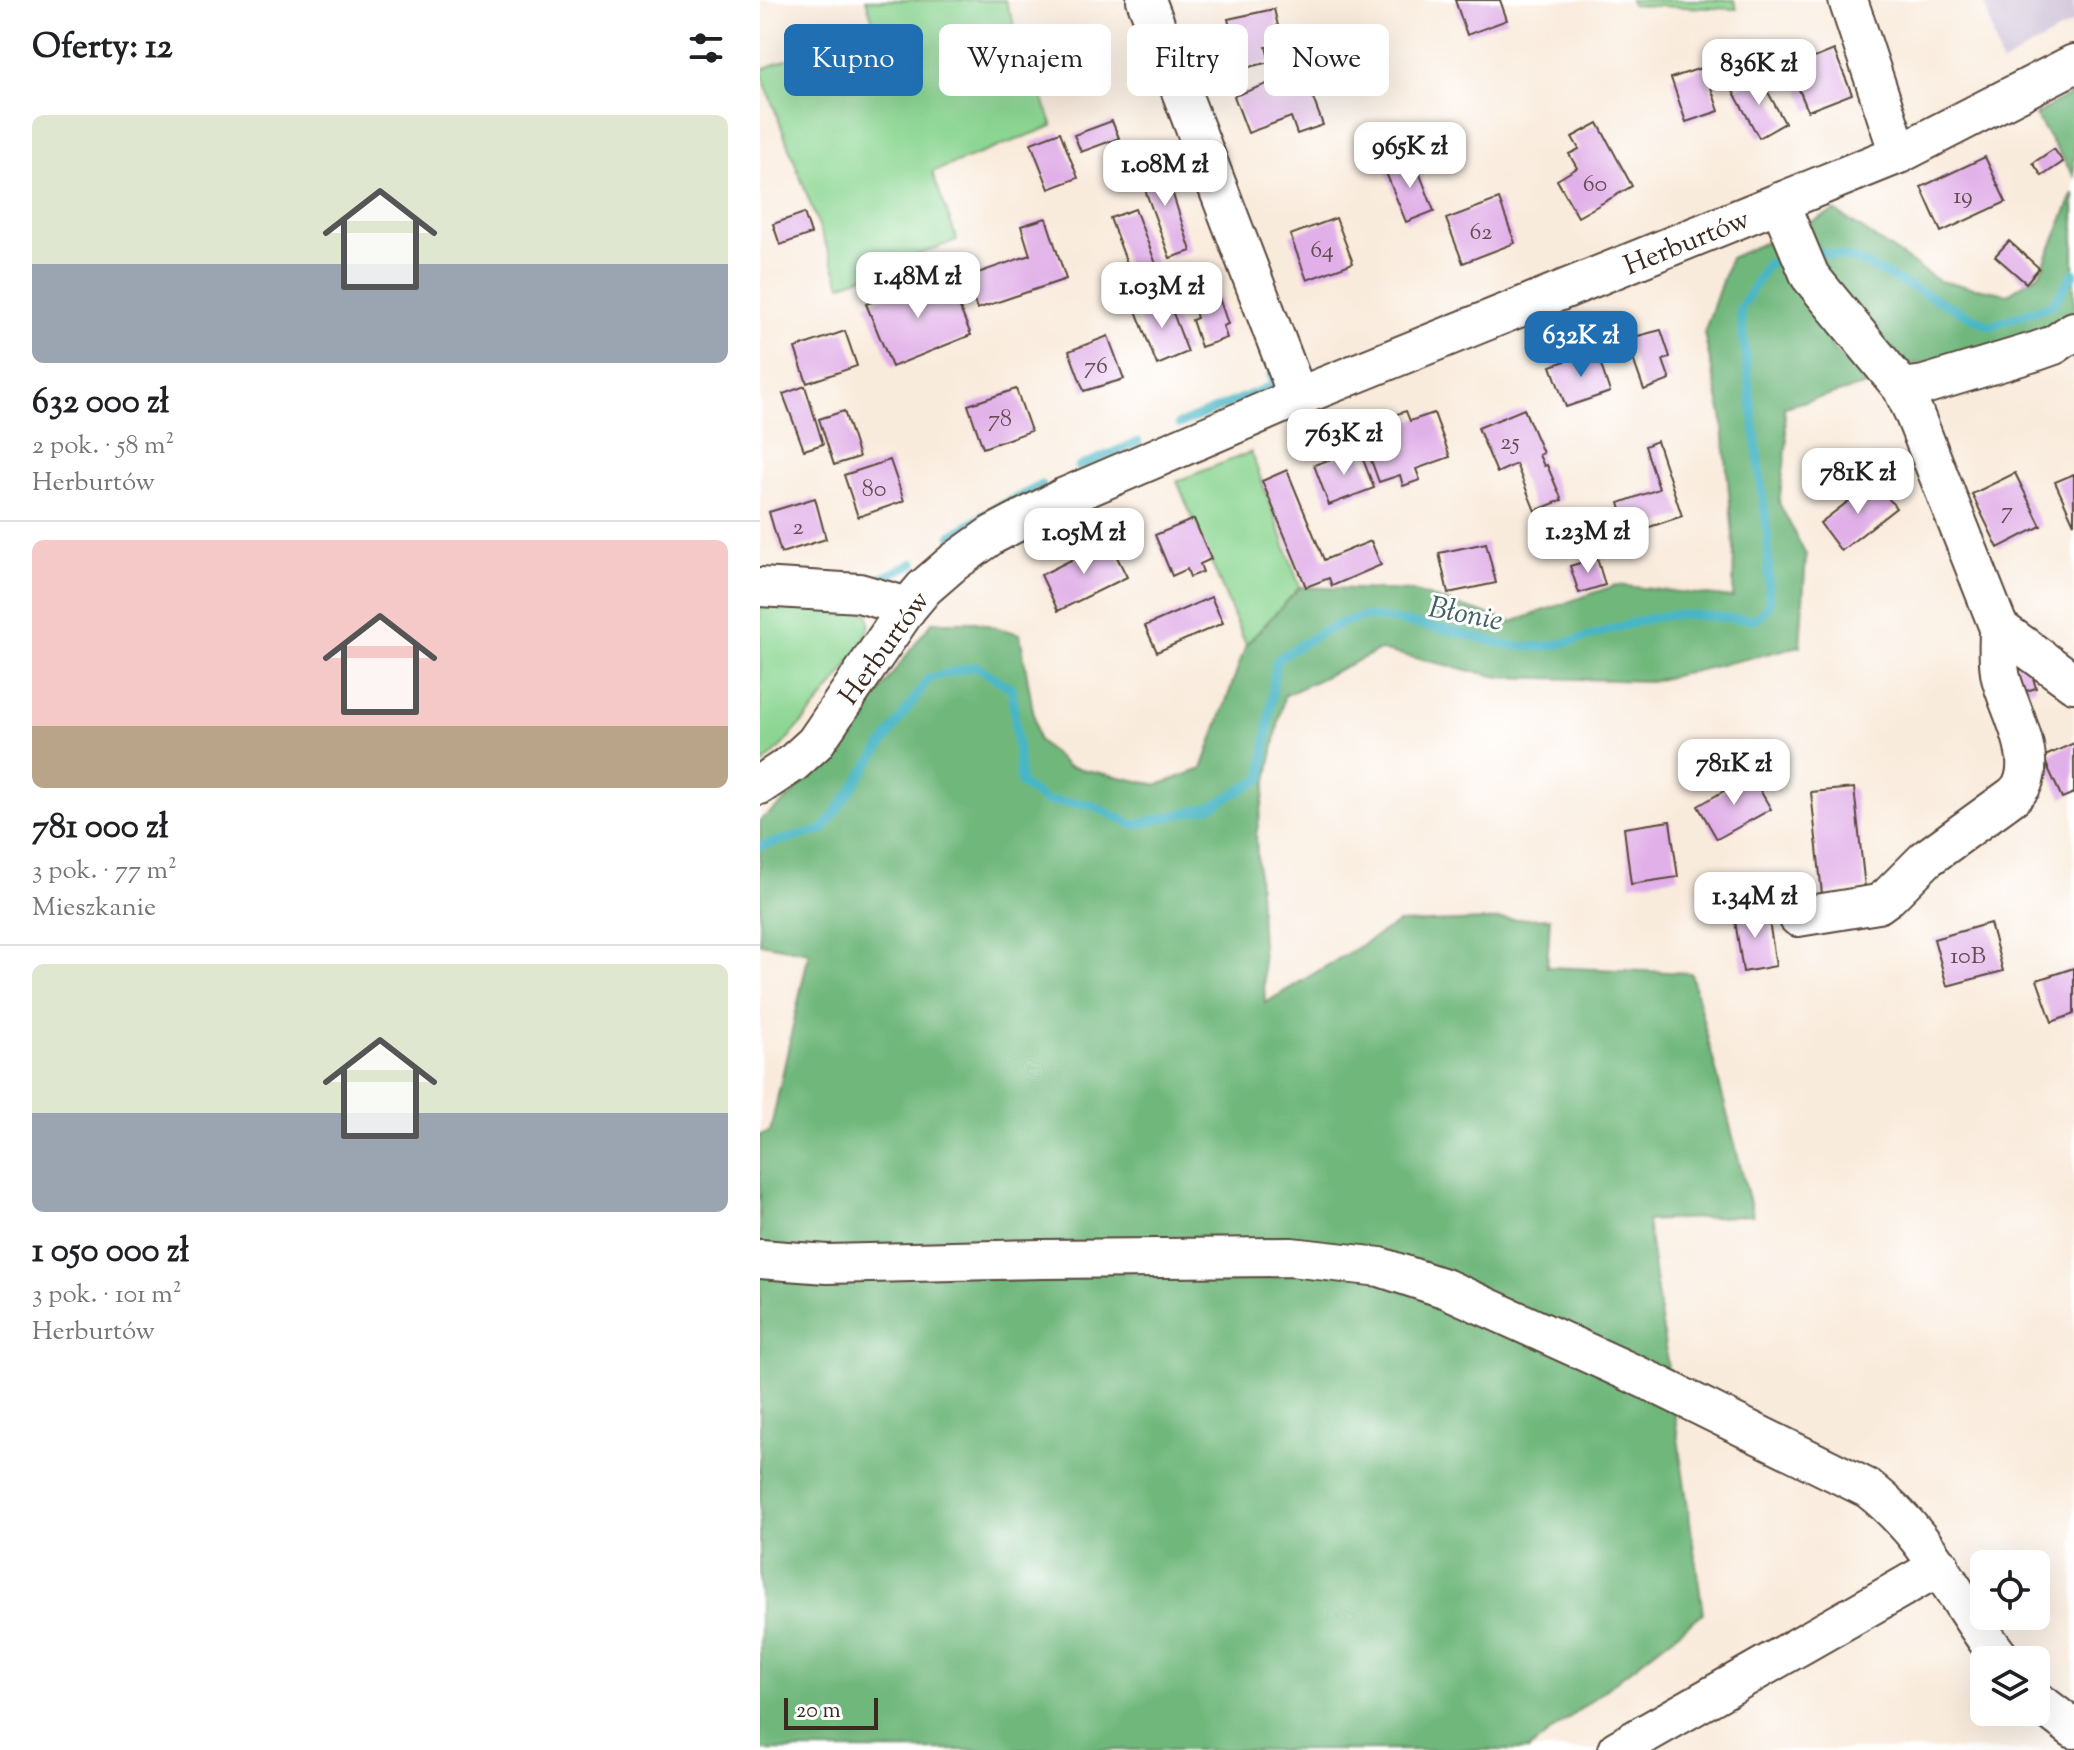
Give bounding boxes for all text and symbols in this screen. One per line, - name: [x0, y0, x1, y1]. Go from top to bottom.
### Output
- text: Oferty: 12: [32, 24, 173, 73]
- chip: Kupno: [784, 24, 923, 96]
- chip: Wynajem: [939, 24, 1111, 96]
- chip: Filtry: [1127, 24, 1248, 96]
- chip: Nowe: [1264, 24, 1389, 96]
- icon: filters: [684, 26, 728, 70]
- pin: 836K zł: [1685, 39, 1833, 107]
- text: 836K zł: [1720, 46, 1798, 83]
- pin: 965K zł: [1336, 122, 1484, 190]
- text: 965K zł: [1372, 129, 1448, 166]
- pin: 1.08M zł: [1082, 140, 1248, 208]
- text: 1.08M zł: [1121, 147, 1209, 184]
- icon: home: [308, 167, 452, 311]
- house number: 60: [1583, 168, 1607, 202]
- house number: 19: [1953, 180, 1973, 214]
- street label: Herburtów: [1618, 200, 1756, 287]
- house number: 62: [1470, 216, 1492, 250]
- house number: 64: [1310, 234, 1334, 268]
- pin: 1.48M zł: [835, 252, 1001, 320]
- text: 1.48M zł: [874, 259, 962, 296]
- pin: 1.03M zł: [1079, 262, 1245, 330]
- text: 1.03M zł: [1119, 269, 1205, 306]
- pin: 632K zł: [1507, 311, 1655, 379]
- text: 632K zł: [1542, 318, 1620, 355]
- house number: 76: [1084, 350, 1108, 384]
- text: 632 000 zł: [32, 379, 169, 428]
- house number: 78: [988, 403, 1012, 437]
- pin: 763K zł: [1270, 409, 1418, 477]
- text: 763K zł: [1305, 416, 1383, 453]
- house number: 25: [1500, 426, 1520, 460]
- text: 2 pok. · 58 m²: [32, 428, 174, 465]
- pin: 781K zł: [1784, 448, 1932, 516]
- text: 781K zł: [1820, 455, 1896, 492]
- text: Herburtów: [32, 465, 155, 502]
- house number: 80: [862, 473, 886, 507]
- house number: 7: [2001, 495, 2013, 529]
- pin: 1.23M zł: [1505, 507, 1671, 575]
- pin: 1.05M zł: [1001, 508, 1167, 576]
- house number: 2: [792, 511, 804, 545]
- text: 1.23M zł: [1546, 514, 1630, 551]
- text: 1.05M zł: [1042, 515, 1126, 552]
- street label: Herburtów: [830, 583, 941, 714]
- water label: Błonie: [1425, 587, 1506, 644]
- icon: home: [308, 592, 452, 736]
- pin: 781K zł: [1660, 739, 1808, 807]
- text: 781K zł: [1696, 746, 1772, 783]
- text: 781 000 zł: [32, 804, 168, 853]
- text: 3 pok. · 77 m²: [32, 853, 177, 890]
- pin: 1.34M zł: [1672, 872, 1838, 940]
- text: 1.34M zł: [1712, 879, 1798, 916]
- text: Mieszkanie: [32, 890, 156, 927]
- house number: 10B: [1950, 940, 1986, 974]
- icon: home: [308, 1016, 452, 1160]
- text: 1 050 000 zł: [32, 1228, 189, 1277]
- text: 3 pok. · 101 m²: [32, 1277, 182, 1314]
- text: Herburtów: [32, 1314, 155, 1351]
- map controls: [1970, 1550, 2050, 1726]
- button: locate: [1970, 1550, 2050, 1630]
- button: layers: [1970, 1646, 2050, 1726]
- scale bar: [784, 1694, 878, 1730]
- text: 20 m: [796, 1696, 841, 1728]

